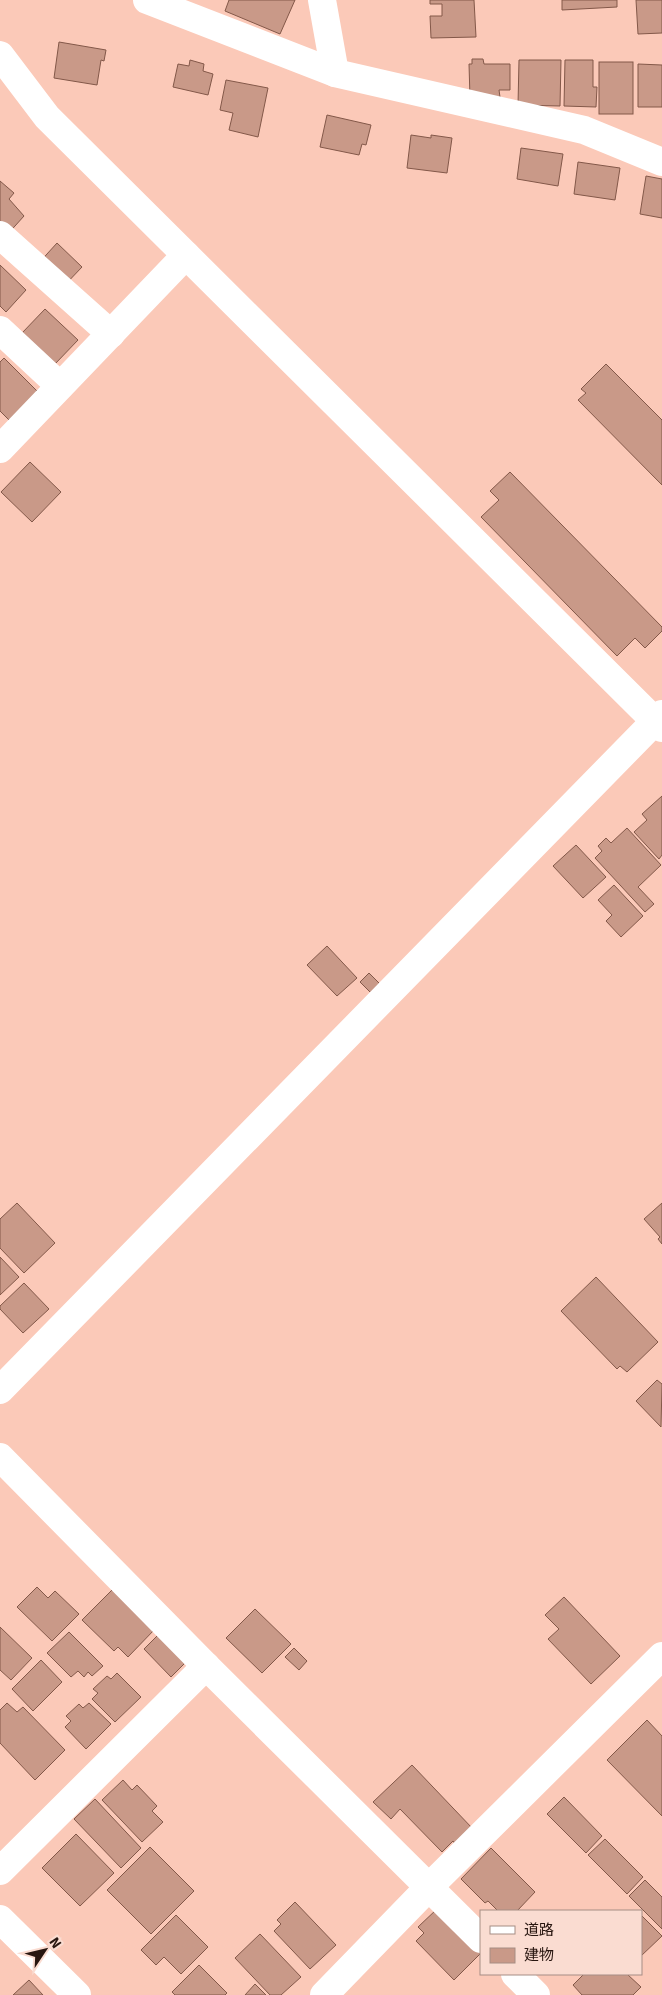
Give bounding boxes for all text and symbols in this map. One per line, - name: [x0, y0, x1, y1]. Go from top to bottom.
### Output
- legend: [480, 1910, 642, 1975]
- text: 道路: [524, 1921, 554, 1939]
- north arrow: [20, 1925, 70, 1975]
- text: N: [45, 1934, 65, 1952]
- text: 建物: [524, 1946, 554, 1964]

